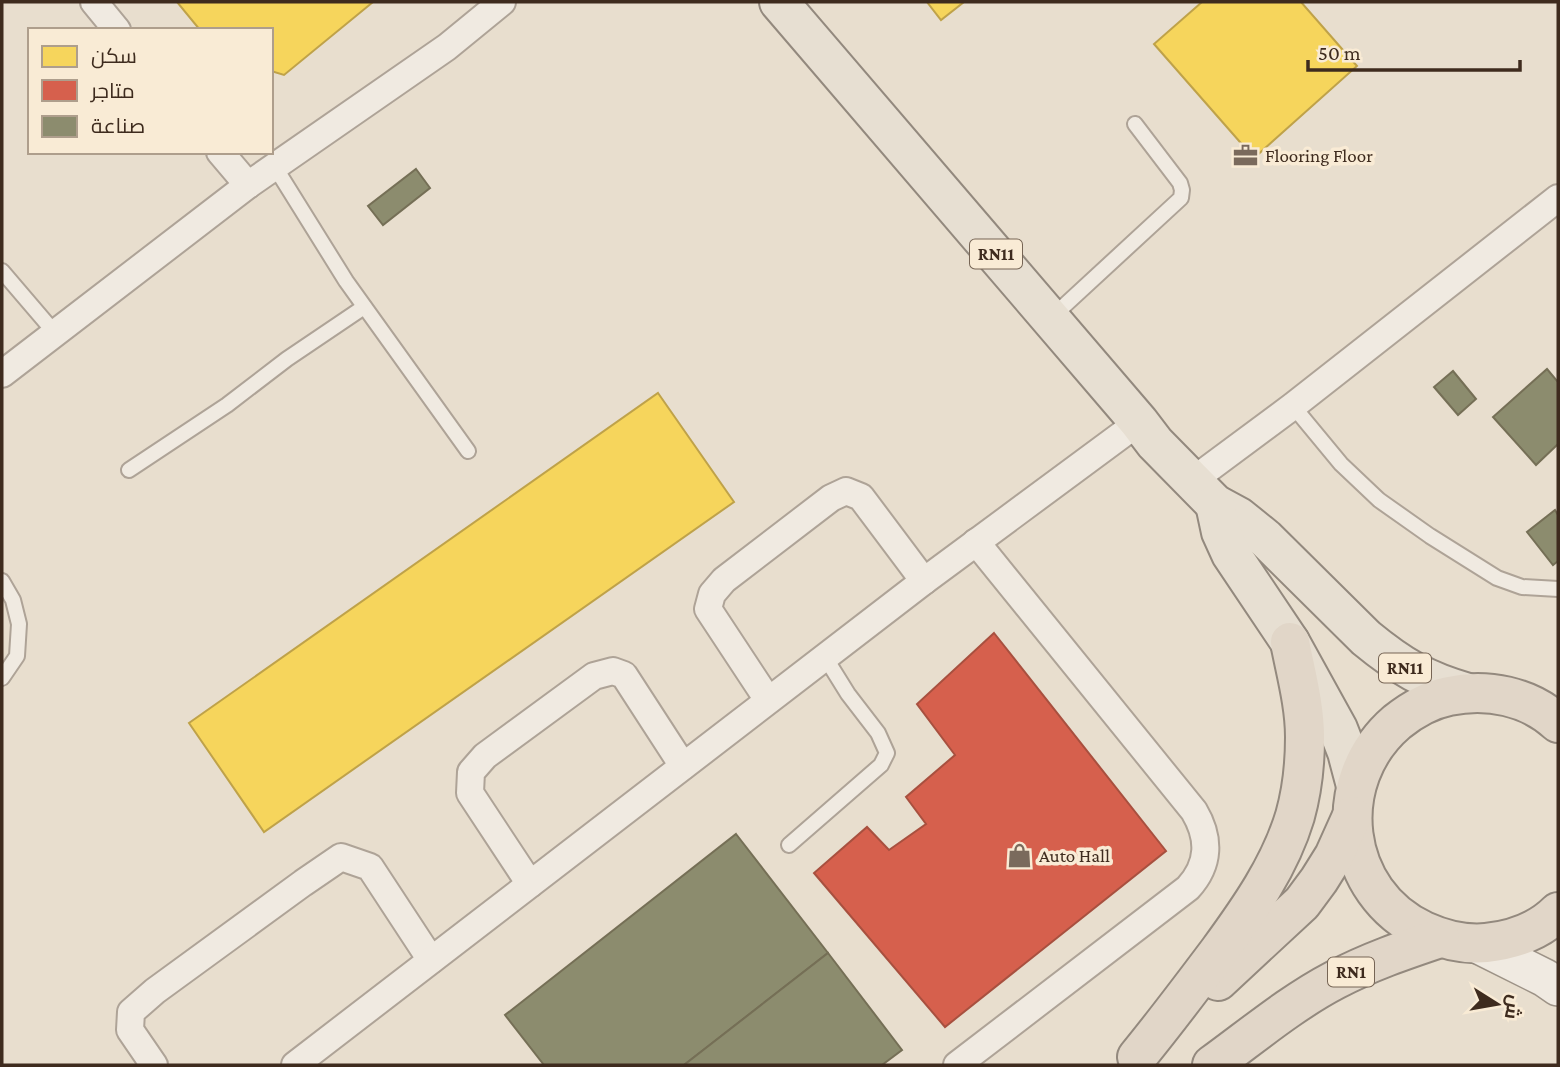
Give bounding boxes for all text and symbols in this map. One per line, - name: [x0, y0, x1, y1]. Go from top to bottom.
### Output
- legend: [28, 28, 273, 154]
- scale bar: [1308, 28, 1520, 72]
- text: 50 m: [1318, 41, 1361, 65]
- text: سكن: [91, 44, 137, 69]
- text: متاجر: [90, 79, 135, 103]
- text: صناعة: [91, 114, 145, 138]
- office icon: Flooring Floor: [1231, 141, 1259, 169]
- place label: Flooring Floor: [1265, 145, 1373, 166]
- road number: RN11: [970, 240, 1022, 268]
- road number: RN11: [1379, 654, 1431, 682]
- shop icon: Auto Hall: [1005, 841, 1033, 869]
- place label: Auto Hall: [1039, 845, 1110, 866]
- road number: RN1: [1328, 958, 1374, 987]
- north arrow: [1462, 969, 1532, 1039]
- text: ش: [1500, 993, 1526, 1021]

